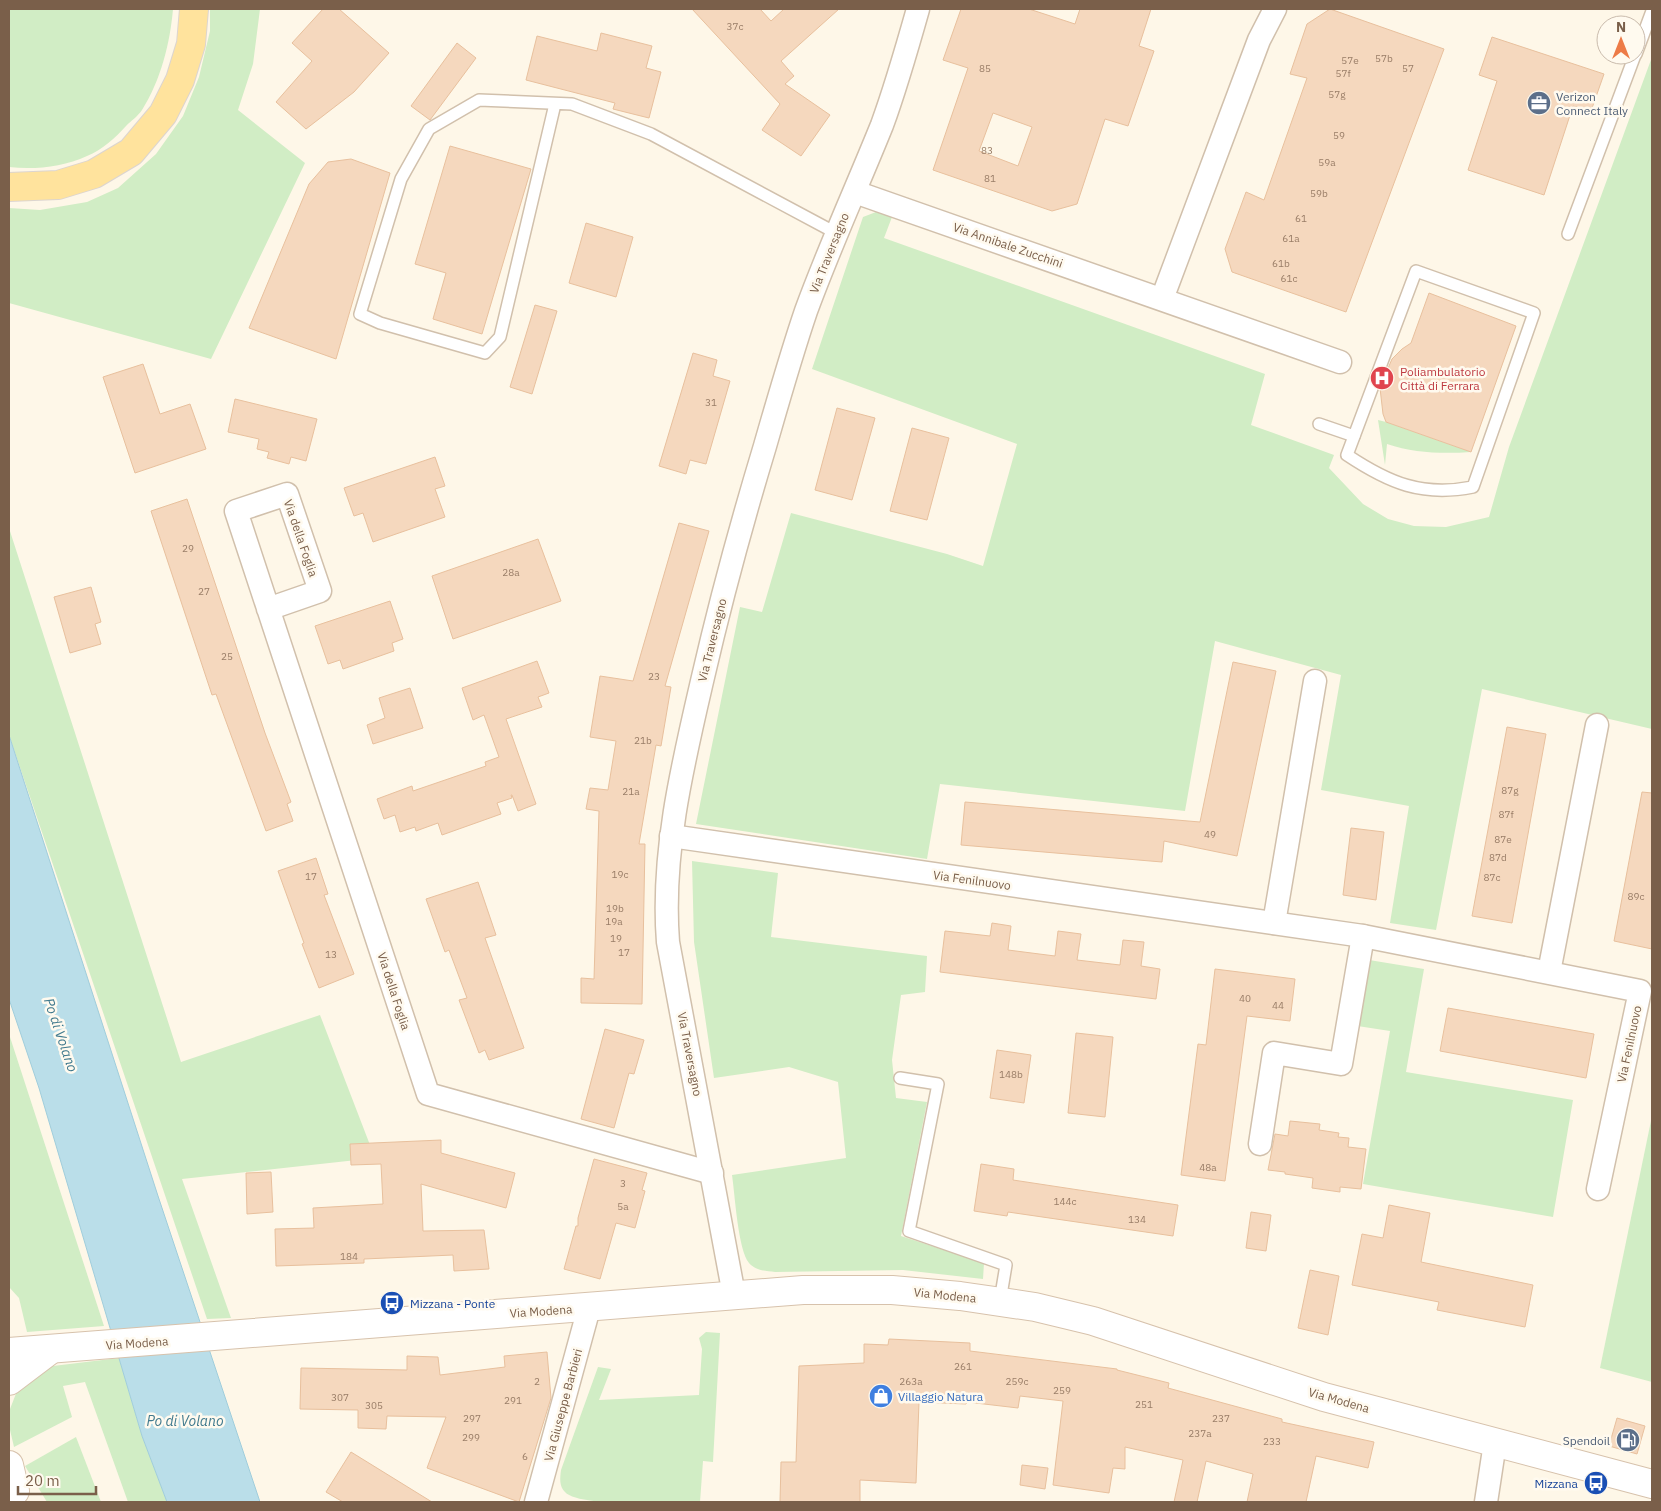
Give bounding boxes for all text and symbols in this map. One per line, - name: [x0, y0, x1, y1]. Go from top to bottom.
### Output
- north arrow: [1596, 15, 1646, 65]
- text: N: [1616, 18, 1626, 36]
- house number: 37c: [726, 20, 744, 33]
- house number: 57b: [1375, 52, 1393, 65]
- house number: 57e: [1341, 54, 1359, 67]
- house number: 85: [979, 62, 991, 75]
- house number: 57: [1402, 62, 1414, 75]
- house number: 57f: [1335, 67, 1351, 80]
- house number: 57g: [1328, 88, 1346, 101]
- place label: Verizon Connect Italy: [1556, 89, 1628, 118]
- office icon: Verizon Connect Italy: [1526, 90, 1552, 116]
- house number: 59: [1333, 129, 1345, 142]
- house number: 83: [981, 144, 993, 157]
- house number: 59a: [1318, 156, 1336, 169]
- house number: 81: [984, 172, 996, 185]
- house number: 59b: [1310, 187, 1328, 200]
- street label: Via Traversagno: [806, 210, 852, 295]
- house number: 61: [1295, 212, 1307, 225]
- street label: Via Annibale Zucchini: [951, 219, 1065, 271]
- house number: 61a: [1282, 232, 1300, 245]
- house number: 61b: [1272, 257, 1290, 270]
- house number: 61c: [1280, 272, 1298, 285]
- place label: Poliambulatorio Città di Ferrara: [1400, 364, 1486, 393]
- hospital icon: Poliambulatorio Città di Ferrara: [1369, 365, 1395, 391]
- house number: 31: [705, 396, 717, 409]
- street label: Via della Foglia: [281, 497, 321, 579]
- house number: 29: [182, 542, 194, 555]
- house number: 28a: [502, 566, 520, 579]
- house number: 27: [198, 585, 210, 598]
- street label: Via Traversagno: [694, 596, 730, 683]
- house number: 25: [221, 650, 233, 663]
- house number: 23: [648, 670, 660, 683]
- house number: 21b: [634, 734, 652, 747]
- house number: 87g: [1501, 784, 1519, 797]
- house number: 21a: [622, 785, 640, 798]
- house number: 87f: [1498, 808, 1514, 821]
- house number: 49: [1204, 828, 1216, 841]
- house number: 87e: [1494, 833, 1512, 846]
- house number: 87d: [1489, 851, 1507, 864]
- street label: Via Fenilnuovo: [932, 867, 1012, 893]
- house number: 19c: [611, 868, 629, 881]
- house number: 17: [305, 870, 317, 883]
- house number: 87c: [1483, 871, 1501, 884]
- house number: 89c: [1627, 890, 1645, 903]
- house number: 19b: [606, 902, 624, 915]
- house number: 19a: [605, 915, 623, 928]
- house number: 19: [610, 932, 622, 945]
- house number: 17: [618, 946, 630, 959]
- house number: 13: [325, 948, 337, 961]
- street label: Via della Foglia: [374, 950, 414, 1032]
- house number: 40: [1239, 992, 1251, 1005]
- water label: Po di Volano: [40, 996, 82, 1075]
- house number: 44: [1272, 999, 1284, 1012]
- street label: Via Fenilnuovo: [1614, 1004, 1645, 1084]
- street label: Via Traversagno: [674, 1011, 706, 1098]
- house number: 148b: [999, 1068, 1023, 1081]
- house number: 48a: [1199, 1161, 1217, 1174]
- house number: 3: [620, 1177, 626, 1190]
- house number: 144c: [1053, 1195, 1077, 1208]
- house number: 5a: [617, 1200, 629, 1213]
- house number: 134: [1128, 1213, 1146, 1226]
- house number: 184: [340, 1250, 358, 1263]
- street label: Via Modena: [913, 1284, 978, 1306]
- bus stop icon: Mizzana - Ponte: [379, 1290, 405, 1316]
- place label: Mizzana - Ponte: [410, 1296, 496, 1311]
- street label: Via Modena: [509, 1301, 573, 1321]
- street label: Via Modena: [105, 1333, 169, 1353]
- street label: Via Giuseppe Barbieri: [541, 1347, 585, 1463]
- house number: 261: [954, 1360, 972, 1373]
- house number: 2: [534, 1375, 540, 1388]
- house number: 263a: [899, 1375, 923, 1388]
- house number: 259c: [1005, 1375, 1029, 1388]
- shop icon: Villaggio Natura: [868, 1383, 894, 1409]
- house number: 259: [1053, 1384, 1071, 1397]
- street label: Via Modena: [1307, 1384, 1372, 1416]
- place label: Villaggio Natura: [898, 1389, 984, 1404]
- house number: 307: [331, 1391, 349, 1404]
- house number: 291: [504, 1394, 522, 1407]
- house number: 251: [1135, 1398, 1153, 1411]
- house number: 305: [365, 1399, 383, 1412]
- water label: Po di Volano: [146, 1412, 224, 1430]
- house number: 297: [463, 1412, 481, 1425]
- house number: 237: [1212, 1412, 1230, 1425]
- house number: 237a: [1188, 1427, 1212, 1440]
- fuel station icon: Spendoil: [1615, 1427, 1641, 1453]
- house number: 299: [462, 1431, 480, 1444]
- place label: Spendoil: [1563, 1433, 1610, 1448]
- house number: 233: [1263, 1435, 1281, 1448]
- house number: 6: [522, 1450, 528, 1463]
- scale bar: [18, 1464, 95, 1496]
- bus stop icon: Mizzana: [1583, 1470, 1609, 1496]
- text: 20 m: [25, 1471, 60, 1490]
- place label: Mizzana: [1534, 1476, 1579, 1491]

